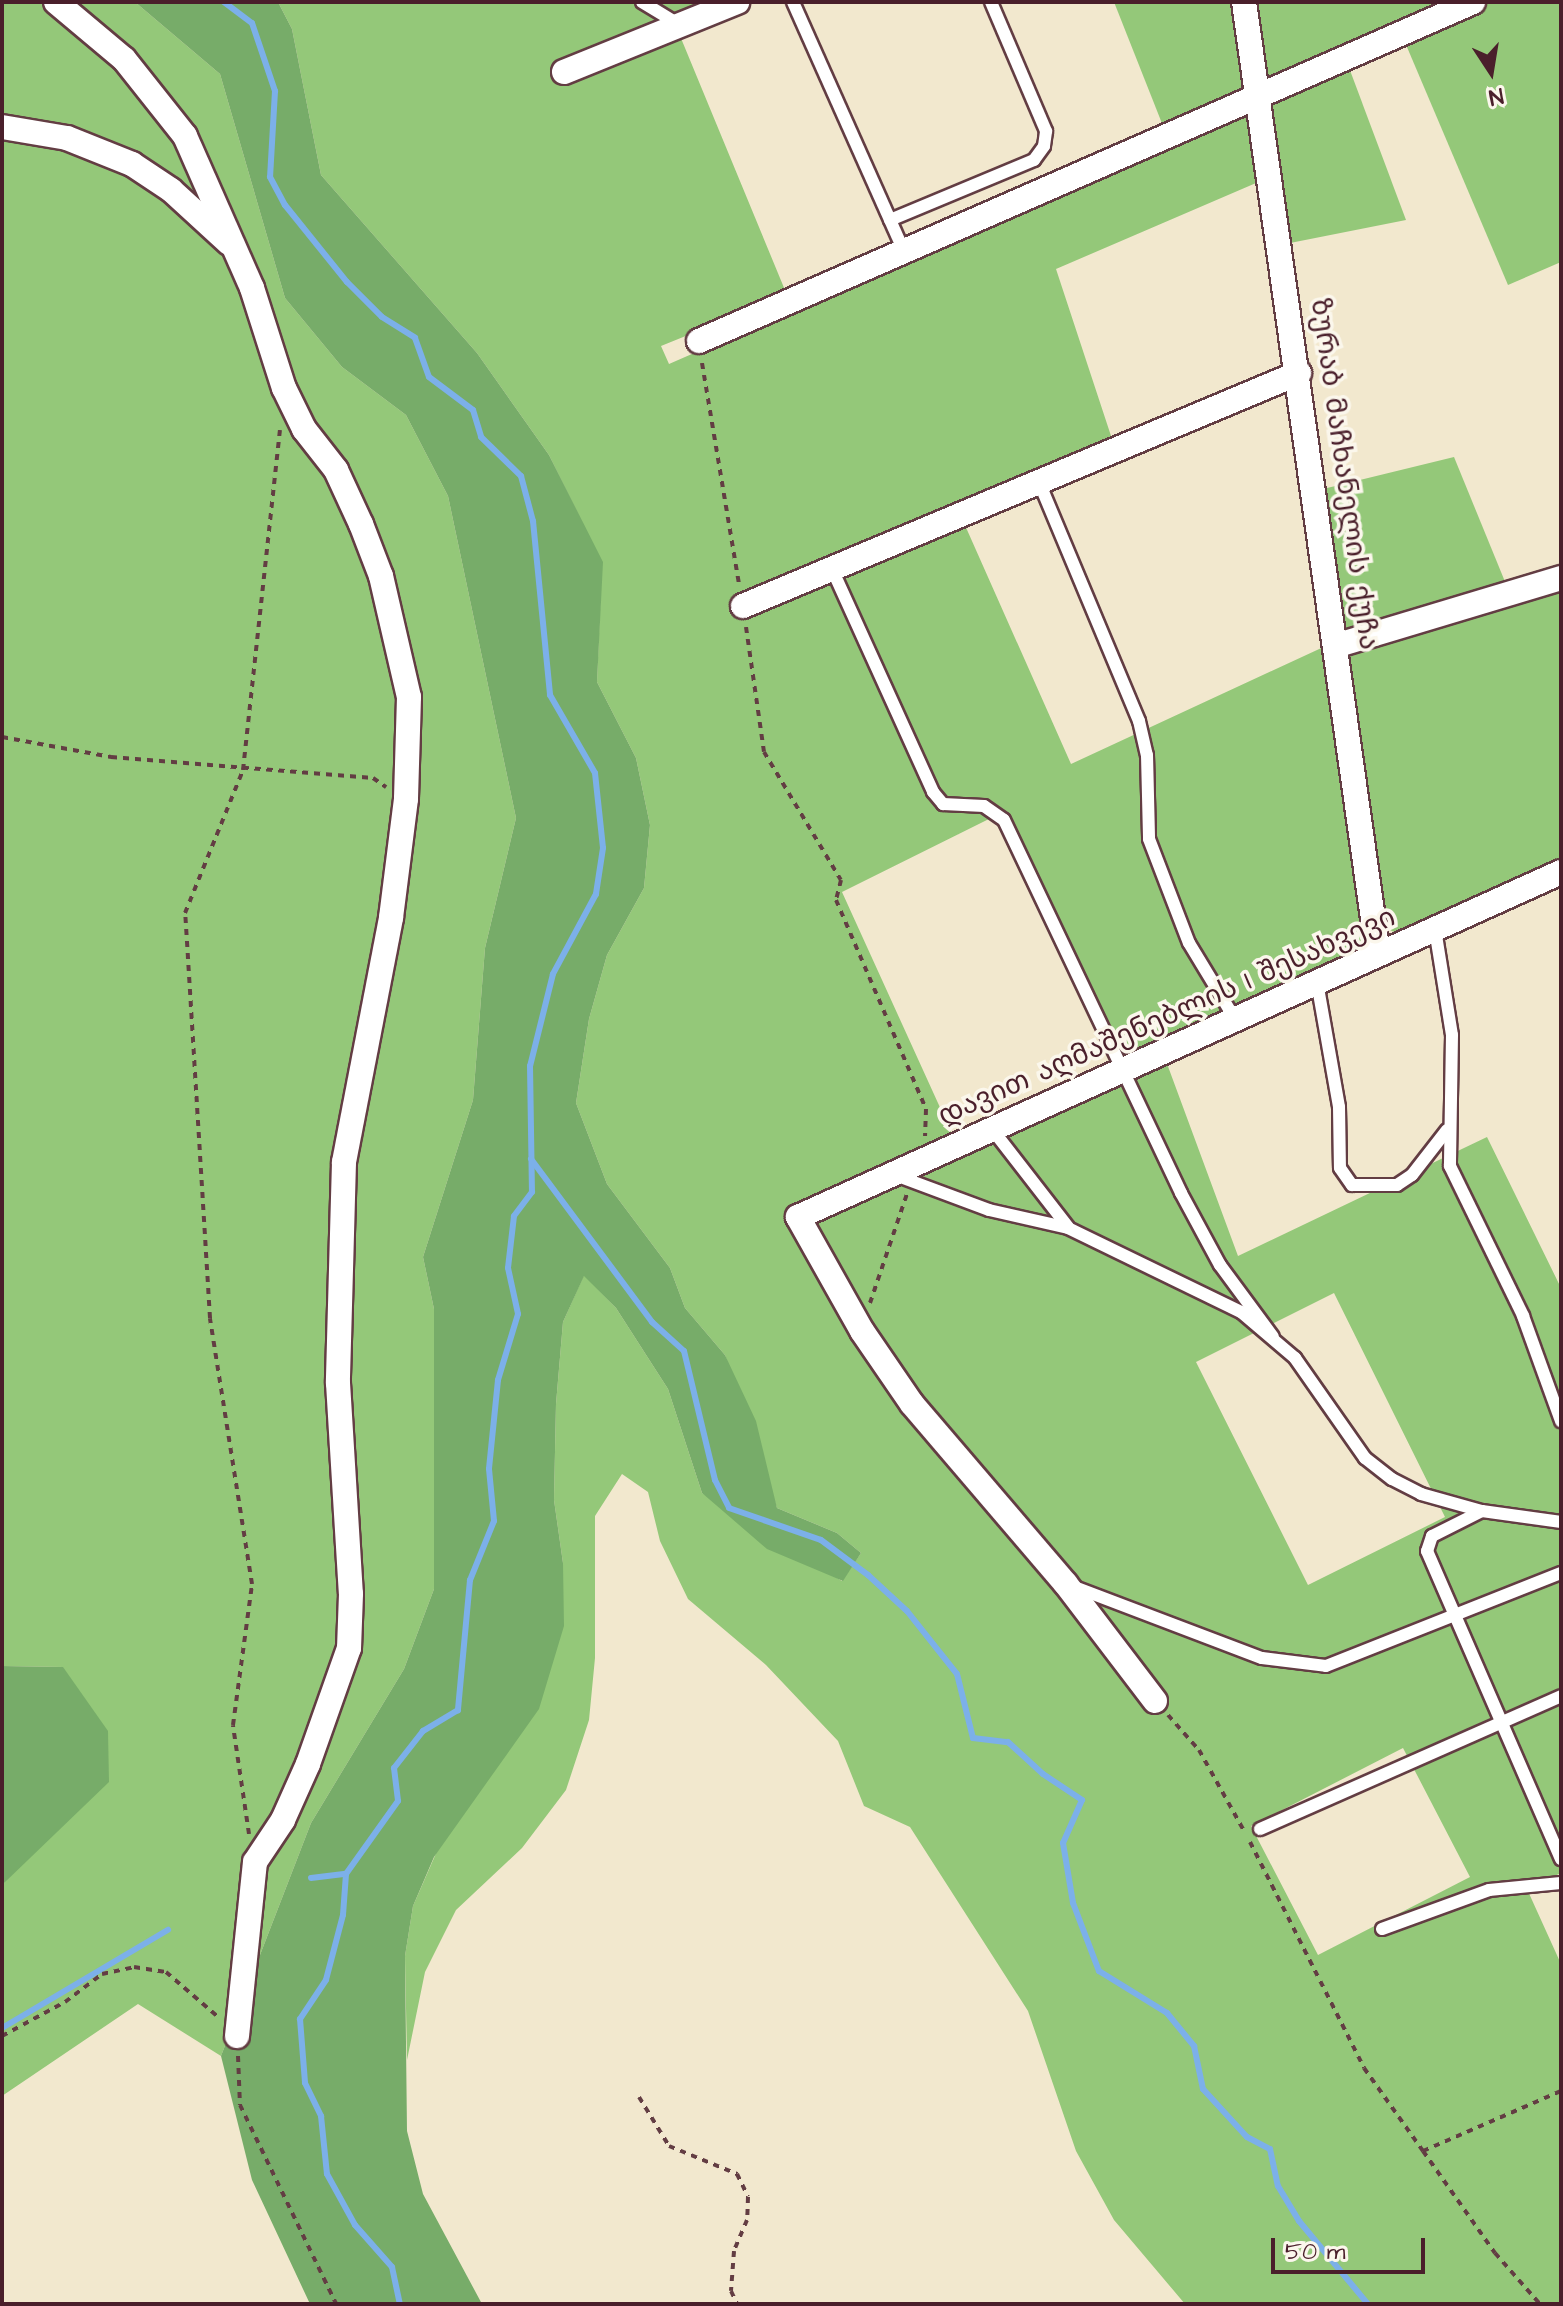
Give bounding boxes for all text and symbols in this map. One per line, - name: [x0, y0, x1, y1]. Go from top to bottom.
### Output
- north arrow: [1451, 32, 1531, 112]
- text: N: [1486, 79, 1506, 113]
- street label: ზურაბ მაჩხანელის ქუჩა: [1303, 296, 1385, 652]
- street label: დავით აღმაშენებლის I შესახვევი: [933, 901, 1401, 1133]
- scale bar: [1275, 2222, 1429, 2272]
- text: 50 m: [1285, 2235, 1345, 2269]

